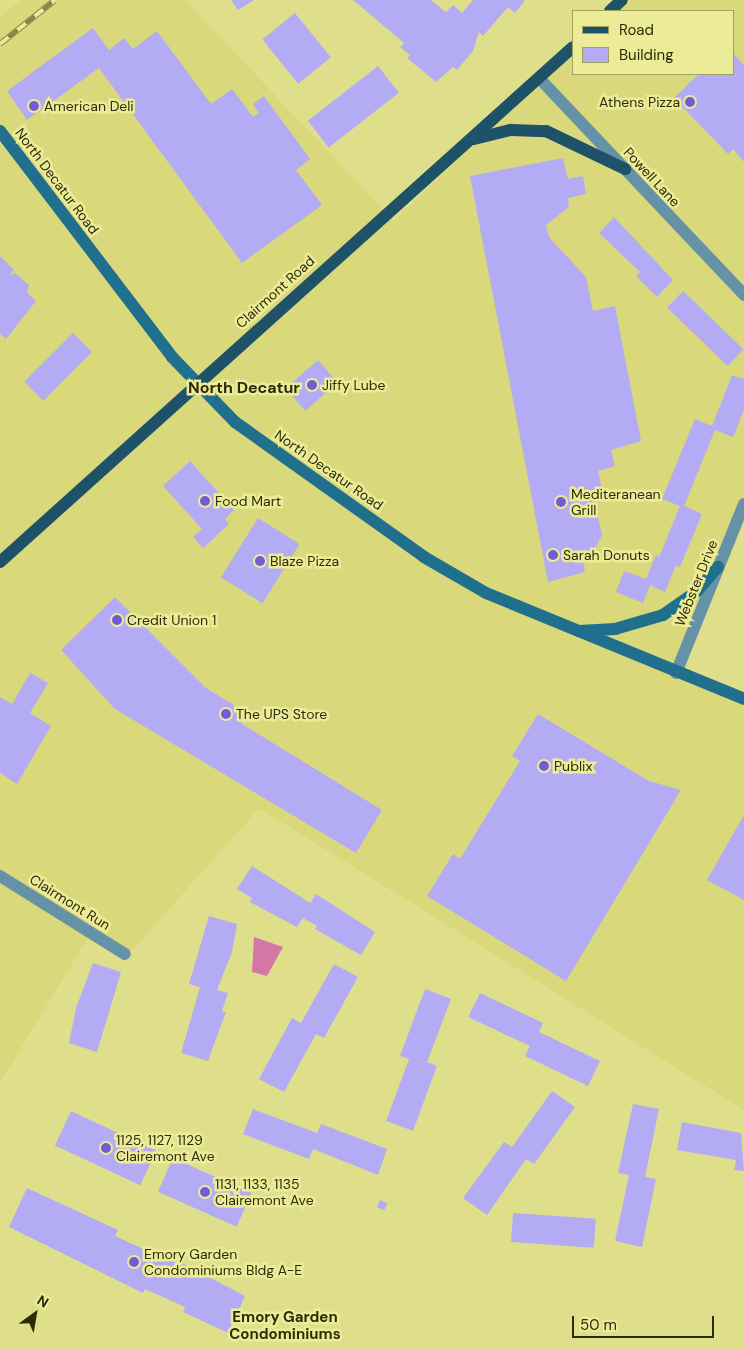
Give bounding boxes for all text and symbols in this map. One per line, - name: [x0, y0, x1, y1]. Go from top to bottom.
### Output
- legend: [572, 10, 734, 75]
- text: Road: [619, 20, 654, 40]
- text: Building: [619, 45, 674, 65]
- place label: Athens Pizza: [599, 94, 680, 110]
- marker: Athens Pizza: [684, 96, 696, 108]
- place label: American Deli: [44, 98, 134, 114]
- marker: American Deli: [28, 100, 40, 112]
- street label: North Decatur Road: [12, 125, 102, 237]
- street label: Powell Lane: [620, 144, 684, 210]
- street label: Clairmont Road: [232, 252, 318, 332]
- place label: Jiffy Lube: [322, 377, 386, 393]
- district label: North Decatur: [188, 378, 300, 398]
- marker: Jiffy Lube: [306, 379, 318, 391]
- street label: North Decatur Road: [272, 426, 386, 514]
- place label: Mediteranean Grill: [571, 486, 661, 518]
- place label: Food Mart: [215, 493, 281, 509]
- marker: Food Mart: [199, 495, 211, 507]
- marker: Mediteranean Grill: [555, 496, 567, 508]
- street label: Webster Drive: [671, 537, 721, 629]
- place label: Sarah Donuts: [563, 547, 650, 563]
- marker: Sarah Donuts: [547, 549, 559, 561]
- place label: Blaze Pizza: [270, 553, 339, 569]
- marker: Blaze Pizza: [254, 555, 266, 567]
- place label: Credit Union 1: [127, 612, 216, 628]
- marker: Credit Union 1: [111, 614, 123, 626]
- place label: The UPS Store: [236, 706, 327, 722]
- marker: The UPS Store: [220, 708, 232, 720]
- place label: Publix: [554, 758, 592, 774]
- marker: Publix: [538, 760, 550, 772]
- street label: Clairmont Run: [27, 871, 113, 933]
- place label: 1125, 1127, 1129 Clairemont Ave: [116, 1132, 215, 1164]
- marker: 1125, 1127, 1129 Clairemont Ave: [100, 1142, 112, 1154]
- place label: 1131, 1133, 1135 Clairemont Ave: [215, 1176, 314, 1208]
- marker: 1131, 1133, 1135 Clairemont Ave: [199, 1186, 211, 1198]
- place label: Emory Garden Condominiums Bldg A-E: [144, 1246, 302, 1278]
- marker: Emory Garden Condominiums Bldg A-E: [128, 1256, 140, 1268]
- north arrow: [10, 1289, 60, 1339]
- text: N: [34, 1291, 52, 1312]
- scale bar: [574, 1306, 716, 1338]
- district label: Emory Garden Condominiums: [229, 1308, 341, 1343]
- text: 50 m: [580, 1315, 617, 1335]

